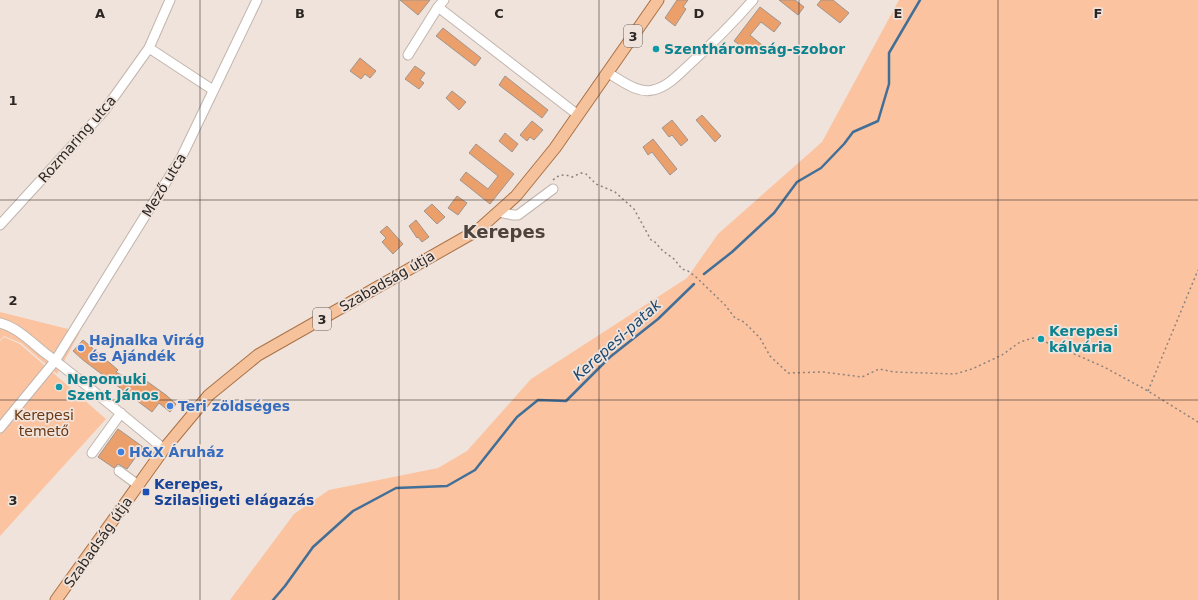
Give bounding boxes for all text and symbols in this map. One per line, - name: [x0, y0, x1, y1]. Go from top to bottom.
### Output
- text: A: [95, 6, 105, 21]
- text: B: [295, 6, 305, 21]
- text: C: [494, 6, 504, 21]
- text: D: [694, 6, 705, 21]
- text: E: [894, 6, 902, 21]
- text: F: [1094, 6, 1102, 21]
- road number: 3: [624, 25, 642, 47]
- place label: Szentháromság-szobor: [664, 41, 845, 57]
- marker: Szentháromság-szobor: [651, 44, 661, 54]
- street label: Rozmaring utca: [35, 92, 119, 186]
- text: 1: [8, 93, 18, 108]
- street label: Mező utca: [139, 150, 189, 220]
- district label: Kerepes: [463, 221, 545, 242]
- street label: Szabadság útja: [337, 247, 437, 315]
- text: 2: [8, 293, 18, 308]
- water label: Kerepesi-patak: [569, 295, 666, 384]
- road number: 3: [313, 308, 331, 330]
- place label: Kerepesi kálvária: [1049, 323, 1118, 355]
- place label: Hajnalka Virág és Ajándék: [89, 332, 205, 364]
- marker: Kerepesi kálvária: [1036, 334, 1046, 344]
- marker: Hajnalka Virág és Ajándék: [76, 343, 86, 353]
- place label: Nepomuki Szent János: [67, 371, 159, 403]
- marker: Nepomuki Szent János: [54, 382, 64, 392]
- place label: Teri zöldséges: [178, 398, 290, 414]
- marker: Teri zöldséges: [165, 401, 175, 411]
- park label: Kerepesi temető: [14, 407, 74, 439]
- place label: H&X Áruház: [129, 444, 224, 460]
- marker: H&X Áruház: [116, 447, 126, 457]
- place label: Kerepes, Szilasligeti elágazás: [154, 476, 314, 508]
- marker: Kerepes, Szilasligeti elágazás: [141, 487, 151, 497]
- text: 3: [8, 493, 18, 508]
- street label: Szabadság útja: [61, 493, 135, 591]

